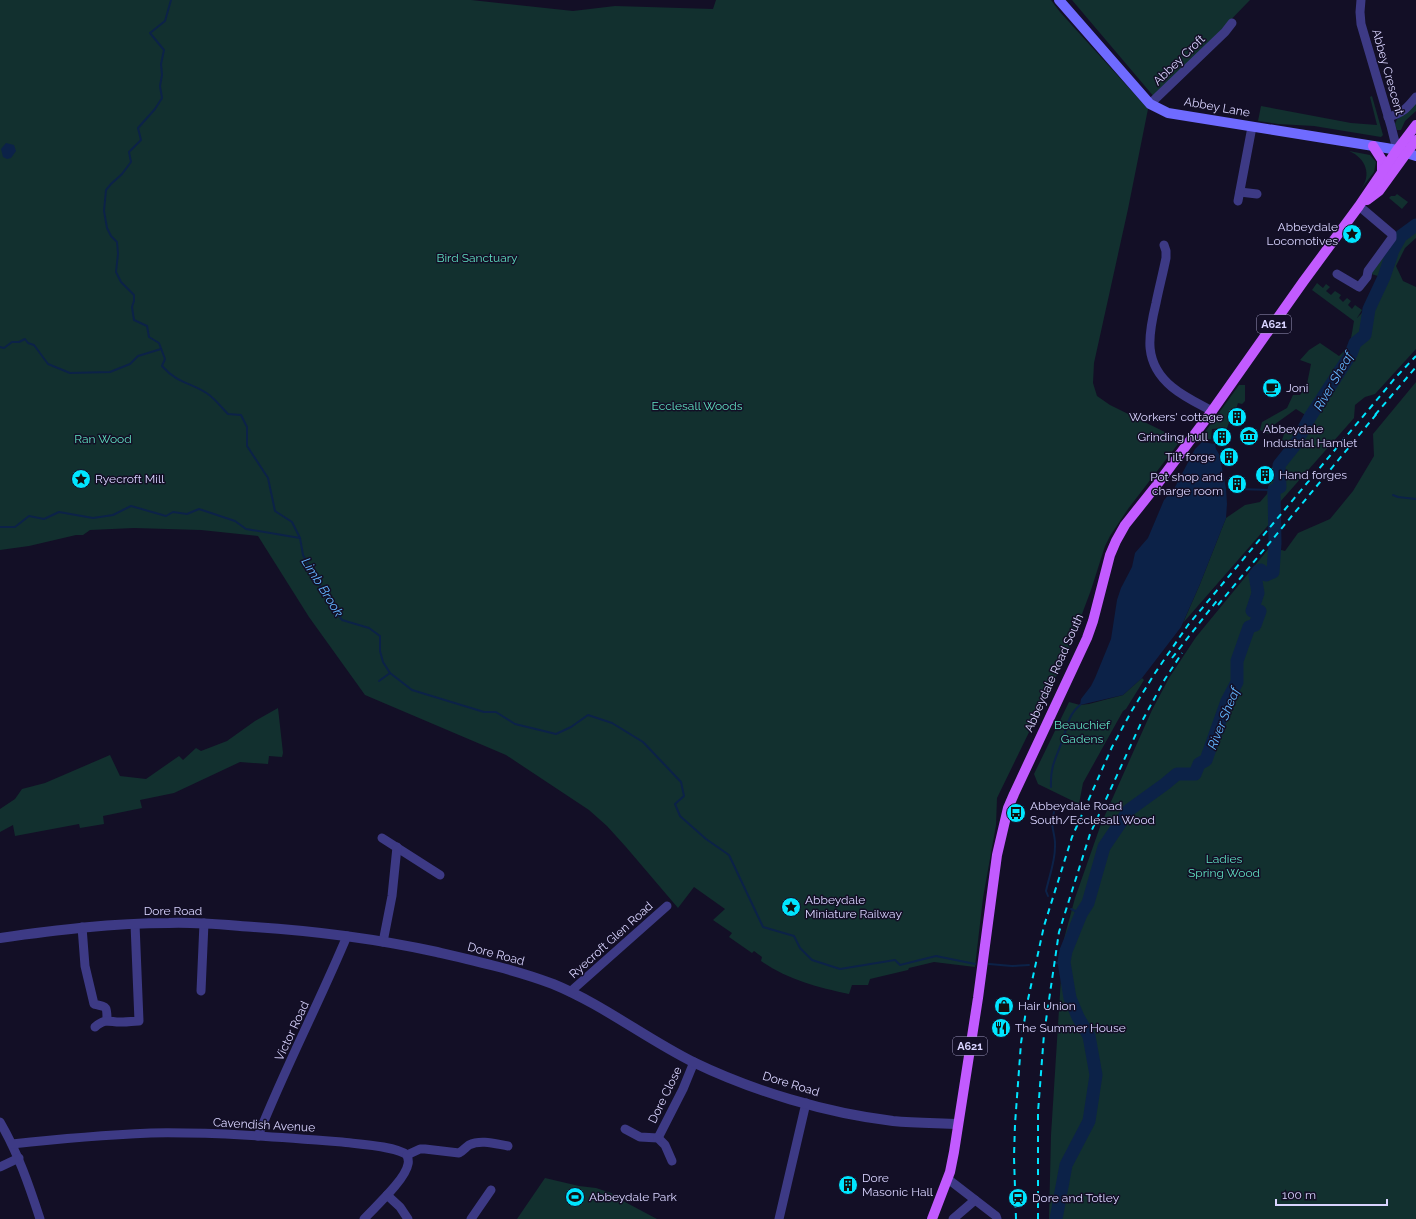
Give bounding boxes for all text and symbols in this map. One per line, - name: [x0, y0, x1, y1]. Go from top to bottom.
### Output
- street label: Abbey Crescent: [1369, 27, 1407, 117]
- street label: Abbey Croft: [1150, 32, 1208, 88]
- street label: Abbey Lane: [1183, 94, 1251, 120]
- place label: Abbeydale Locomotives: [1267, 220, 1338, 248]
- place icon: Abbeydale Locomotives: [1341, 223, 1363, 245]
- park label: Bird Sanctuary: [437, 251, 518, 265]
- road number: A621: [1257, 315, 1291, 333]
- water label: River Sheaf: [1311, 348, 1357, 413]
- cafe icon: Joni: [1261, 377, 1283, 399]
- place label: Joni: [1286, 381, 1308, 395]
- park label: Ecclesall Woods: [652, 399, 743, 413]
- building icon: Workers' cottage: [1226, 406, 1248, 428]
- place label: Workers' cottage: [1129, 410, 1223, 424]
- place label: Abbeydale Industrial Hamlet: [1263, 422, 1357, 450]
- museum icon: Abbeydale Industrial Hamlet: [1238, 425, 1260, 447]
- building icon: Grinding hull: [1211, 426, 1233, 448]
- place label: Grinding hull: [1137, 430, 1209, 444]
- park label: Ran Wood: [74, 432, 132, 446]
- building icon: Tilt forge: [1218, 446, 1240, 468]
- place label: Tilt forge: [1165, 450, 1215, 464]
- building icon: Hand forges: [1254, 464, 1276, 486]
- place icon: Ryecroft Mill: [70, 468, 92, 490]
- place label: Hand forges: [1279, 468, 1347, 482]
- place label: Pot shop and charge room: [1150, 470, 1223, 498]
- place label: Ryecroft Mill: [95, 472, 165, 486]
- building icon: Pot shop and charge room: [1226, 473, 1248, 495]
- water label: Limb Brook: [299, 555, 347, 620]
- street label: Abbeydale Road South: [1022, 612, 1086, 734]
- water label: River Sheaf: [1204, 683, 1243, 751]
- park label: Beauchief Gadens: [1054, 718, 1111, 746]
- place label: Abbeydale Road South/Ecclesall Wood: [1030, 799, 1155, 827]
- bus stop icon: Abbeydale Road South/Ecclesall Wood: [1005, 802, 1027, 824]
- park label: Ladies Spring Wood: [1188, 852, 1260, 880]
- place label: Abbeydale Miniature Railway: [805, 893, 902, 921]
- place icon: Abbeydale Miniature Railway: [780, 896, 802, 918]
- street label: Ryecroft Glen Road: [566, 899, 656, 981]
- street label: Dore Road: [144, 904, 202, 918]
- street label: Dore Road: [466, 940, 526, 968]
- shop icon: Hair Union: [993, 995, 1015, 1017]
- street label: Victor Road: [272, 999, 312, 1063]
- place label: Hair Union: [1018, 999, 1076, 1013]
- restaurant icon: The Summer House: [990, 1017, 1012, 1039]
- place label: The Summer House: [1015, 1021, 1126, 1035]
- road number: A621: [953, 1037, 987, 1055]
- street label: Dore Close: [645, 1064, 685, 1126]
- street label: Dore Road: [761, 1069, 821, 1099]
- street label: Cavendish Avenue: [212, 1115, 316, 1135]
- place label: Dore Masonic Hall: [862, 1171, 934, 1199]
- building icon: Dore Masonic Hall: [837, 1174, 859, 1196]
- scale bar: [1276, 1181, 1387, 1207]
- sports icon: Abbeydale Park: [564, 1186, 586, 1208]
- station icon: Dore and Totley: [1007, 1187, 1029, 1209]
- text: 100 m: [1282, 1188, 1316, 1202]
- place label: Abbeydale Park: [589, 1190, 678, 1204]
- place label: Dore and Totley: [1032, 1191, 1120, 1205]

